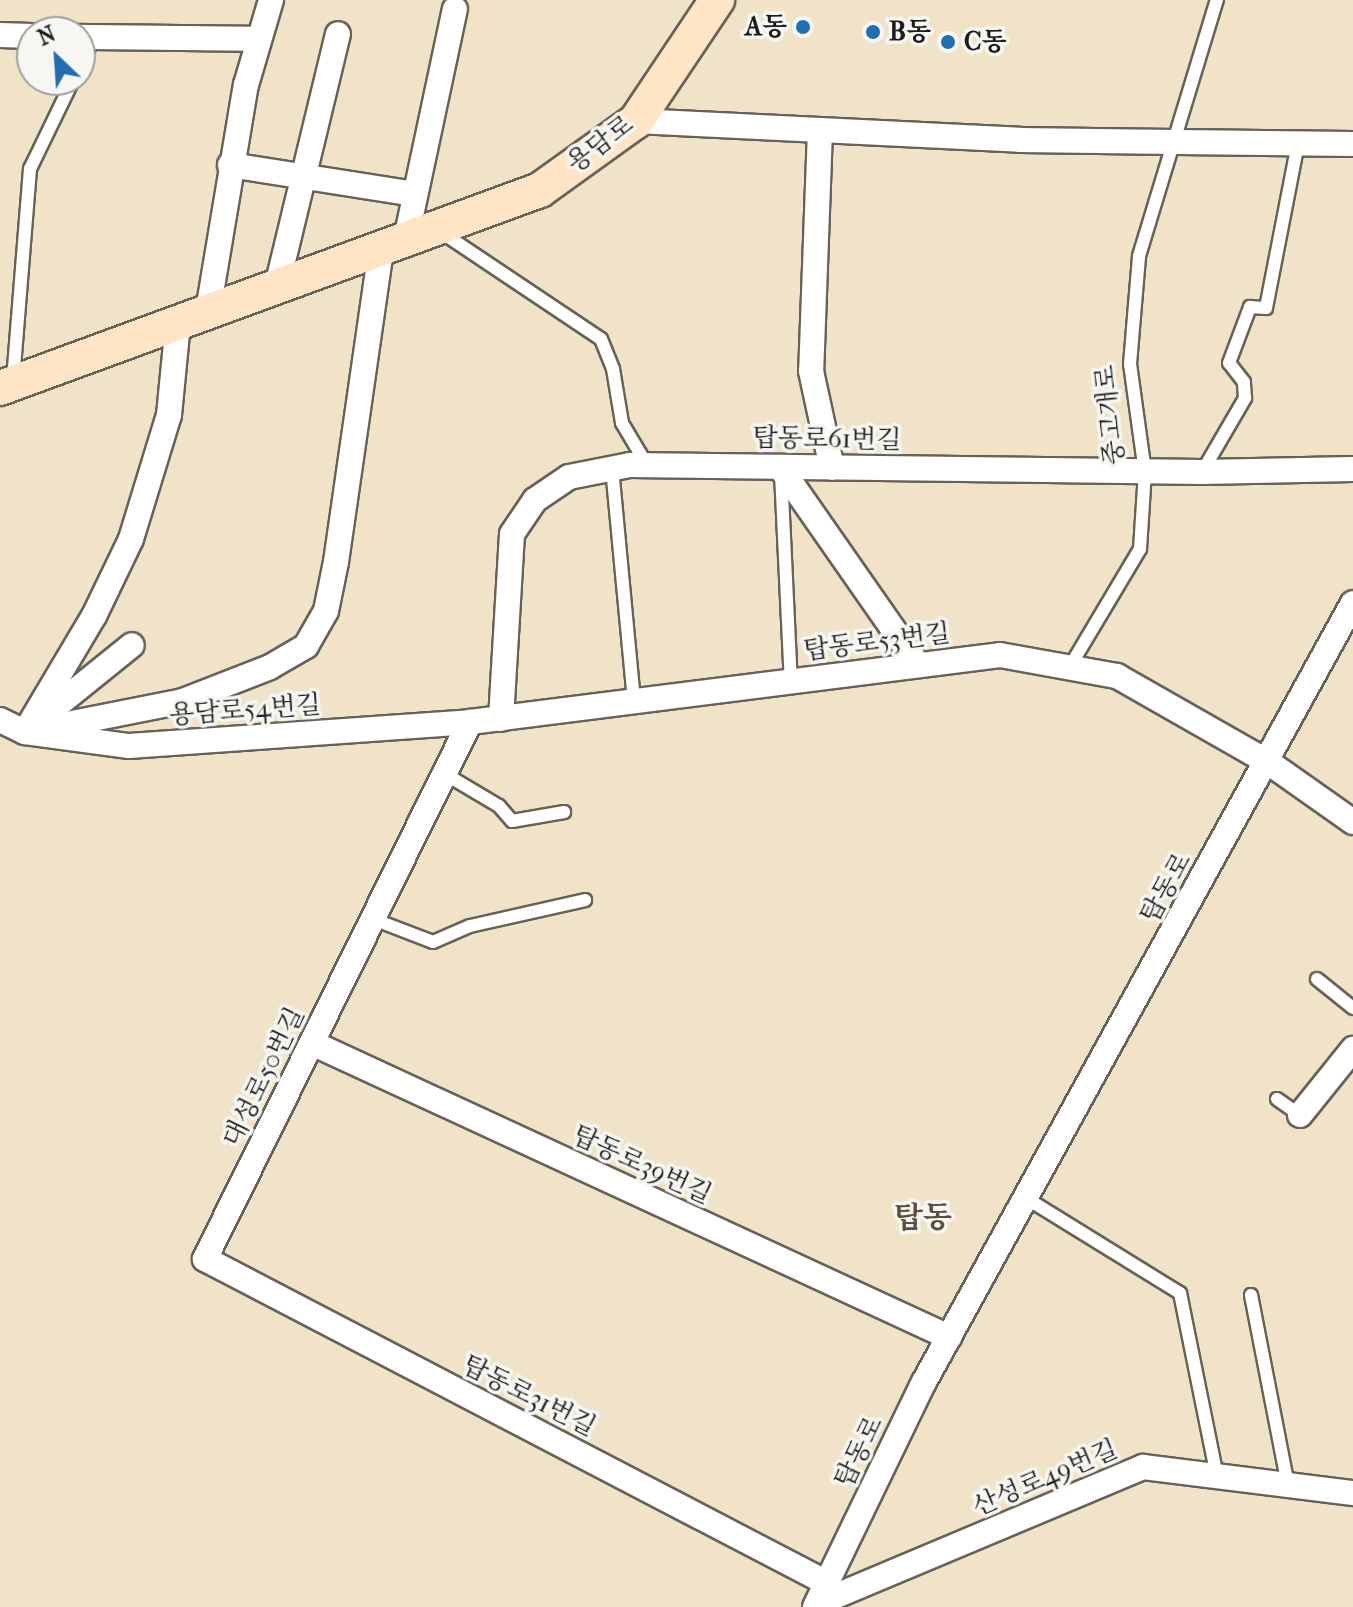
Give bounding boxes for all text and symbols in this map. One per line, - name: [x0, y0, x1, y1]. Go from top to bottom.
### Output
- place label: A동: [745, 11, 787, 43]
- north arrow: [16, 16, 96, 96]
- place label: B동: [889, 16, 931, 48]
- marker: A동: [794, 18, 812, 36]
- text: N: [34, 21, 60, 51]
- marker: B동: [864, 23, 882, 41]
- place label: C동: [964, 26, 1007, 58]
- marker: C동: [939, 33, 957, 51]
- street label: 용담로: [561, 109, 639, 179]
- street label: 중고개로: [1089, 363, 1131, 467]
- street label: 탑동로61번길: [752, 422, 902, 456]
- street label: 탑동로53번길: [802, 618, 952, 666]
- street label: 용담로54번길: [168, 689, 322, 731]
- street label: 탑동로: [1134, 847, 1198, 929]
- street label: 대성로50번길: [217, 1002, 311, 1152]
- street label: 탑동로39번길: [567, 1119, 717, 1211]
- district label: 탑동: [894, 1200, 952, 1236]
- street label: 탑동로31번길: [457, 1349, 601, 1443]
- street label: 탑동로: [828, 1411, 890, 1493]
- street label: 산성로49번길: [968, 1433, 1122, 1523]

